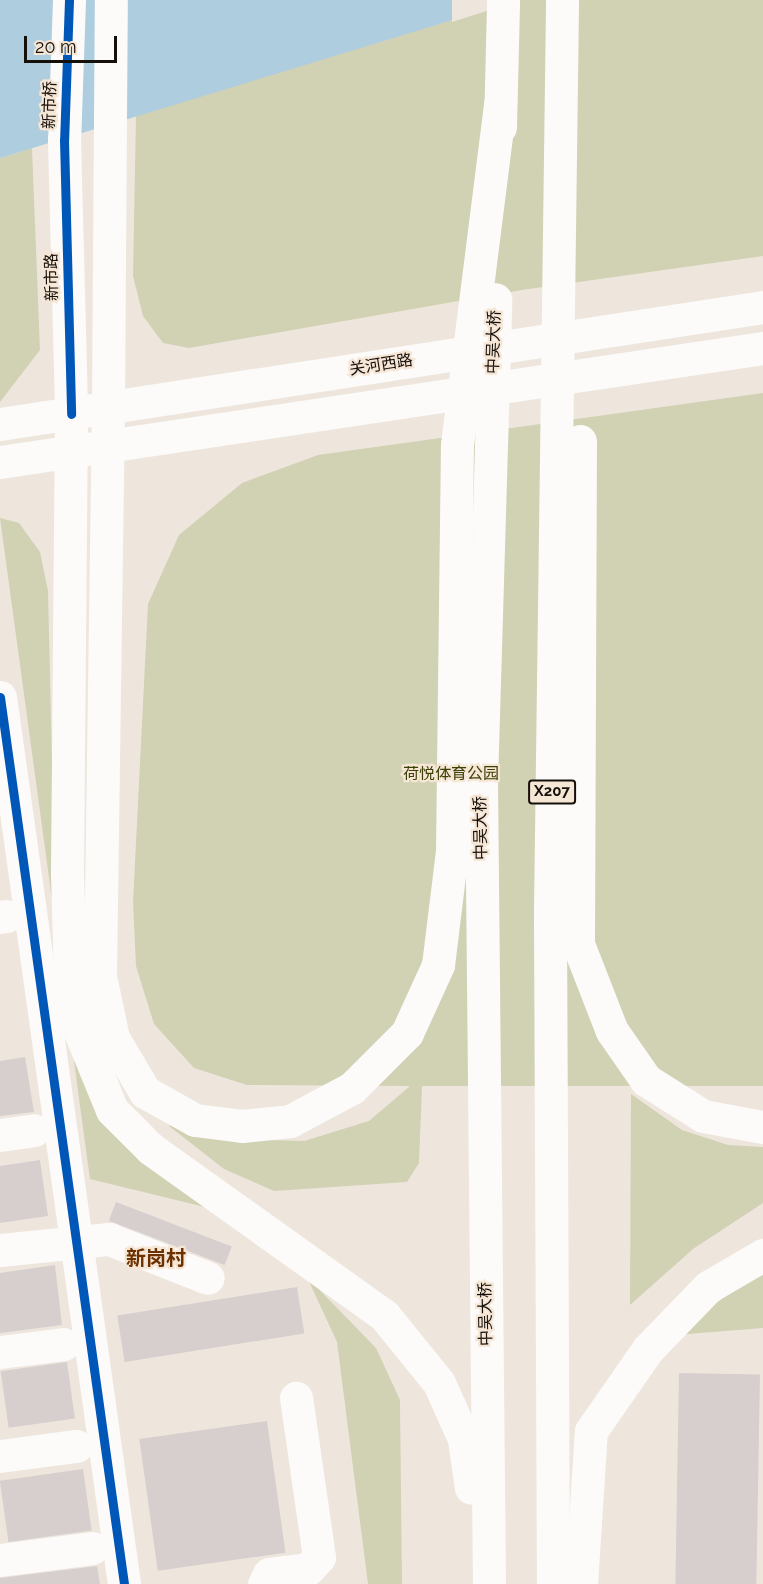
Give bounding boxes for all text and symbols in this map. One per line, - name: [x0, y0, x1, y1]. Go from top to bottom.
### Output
- scale bar: [27, 24, 120, 62]
- text: 20 m: [35, 36, 77, 57]
- street label: 新市桥: [40, 81, 60, 129]
- street label: 新市路: [42, 253, 62, 301]
- street label: 中吴大桥: [483, 310, 505, 374]
- street label: 关河西路: [348, 351, 414, 379]
- park label: 荷悦体育公园: [403, 764, 499, 784]
- road number: X207: [528, 780, 576, 804]
- street label: 中吴大桥: [471, 796, 491, 860]
- district label: 新岗村: [126, 1246, 186, 1270]
- street label: 中吴大桥: [476, 1282, 496, 1346]

